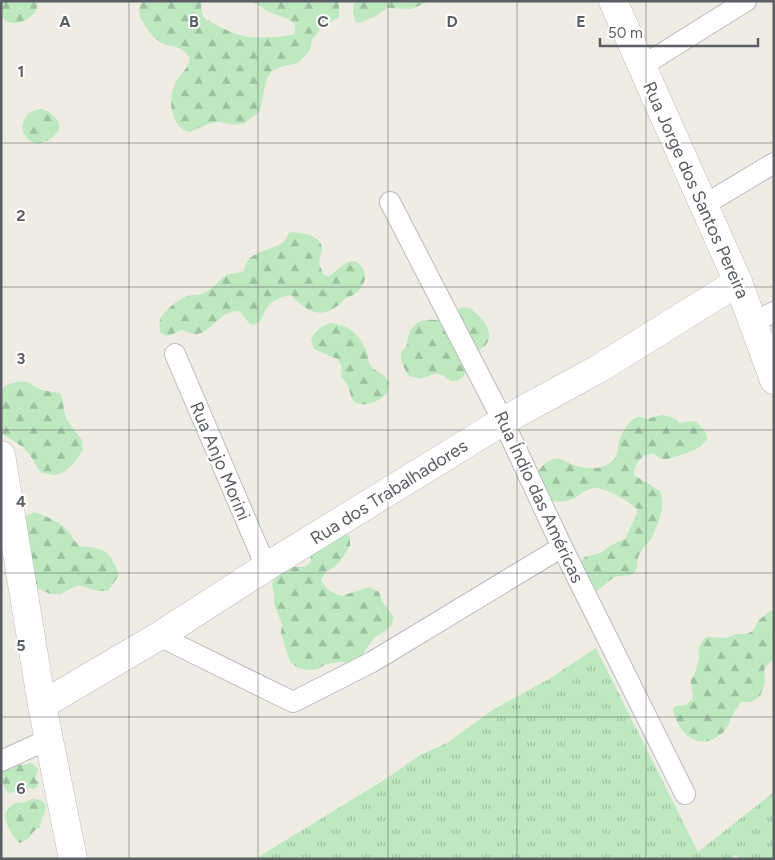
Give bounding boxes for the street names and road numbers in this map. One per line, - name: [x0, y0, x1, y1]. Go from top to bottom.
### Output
- street label: Rua Jorge dos Santos Pereira: [638, 78, 754, 302]
- street label: Rua Anjo Morini: [185, 398, 255, 524]
- street label: Rua Índio das Américas: [490, 408, 588, 586]
- street label: Rua dos Trabalhadores: [306, 435, 472, 549]

